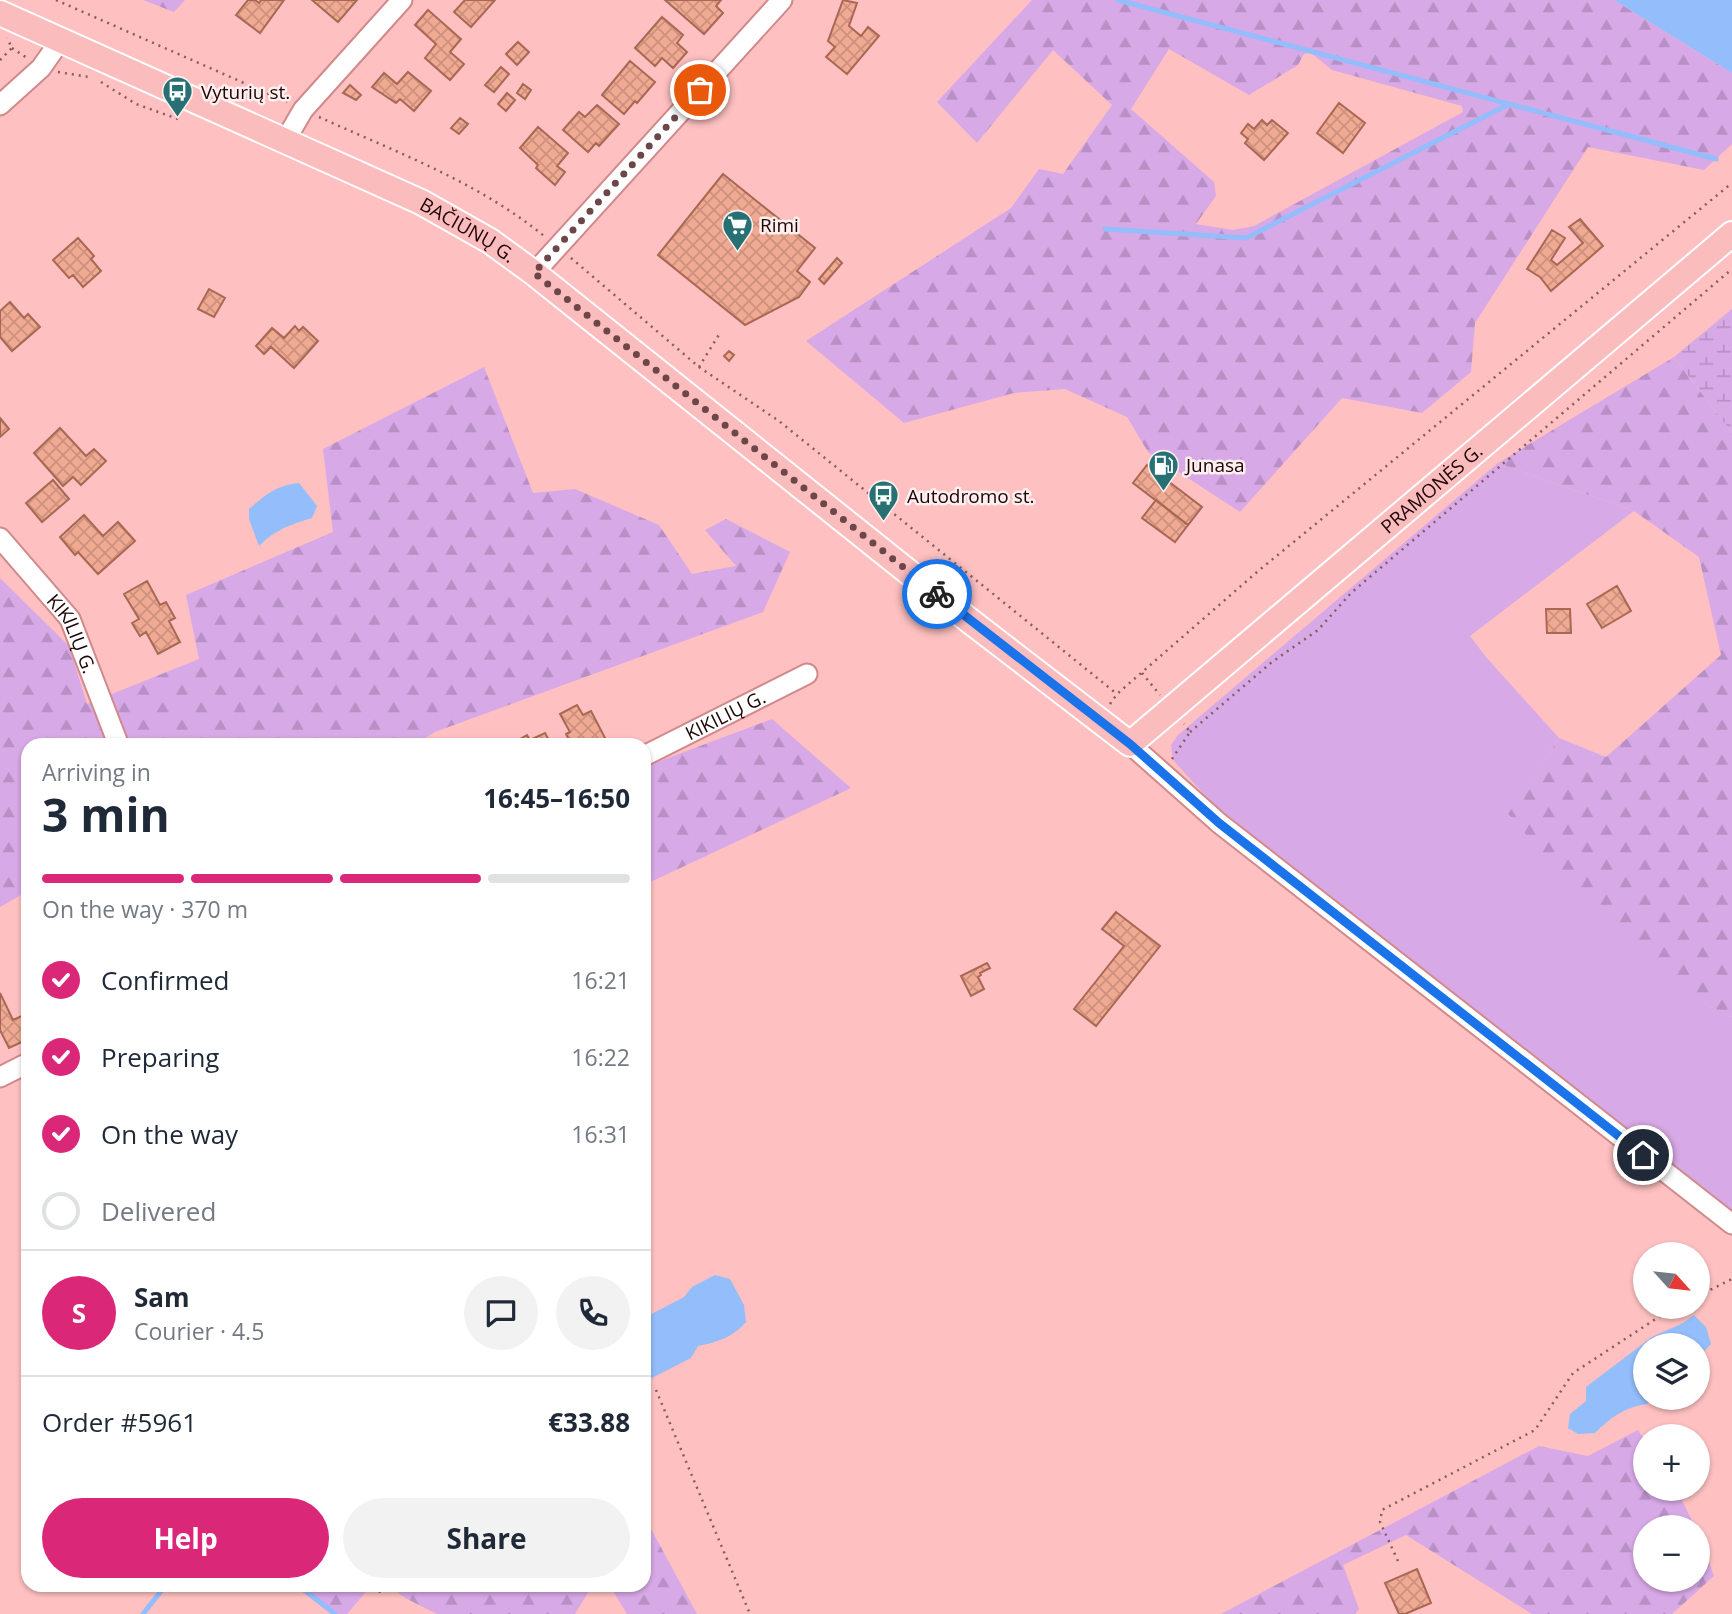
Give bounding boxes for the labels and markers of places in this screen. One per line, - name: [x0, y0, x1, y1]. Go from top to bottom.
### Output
- pin: [670, 60, 730, 120]
- bus stop icon: Vyturių st.: [161, 75, 195, 119]
- place label: Vyturių st.: [201, 79, 290, 105]
- supermarket icon: Rimi: [720, 208, 754, 252]
- place label: Rimi: [760, 212, 799, 238]
- fuel station icon: Junasa: [1146, 448, 1180, 492]
- place label: Junasa: [1184, 452, 1245, 478]
- bus stop icon: Autodromo st.: [867, 479, 901, 523]
- place label: Autodromo st.: [907, 483, 1034, 509]
- pin: [1613, 1125, 1673, 1185]

